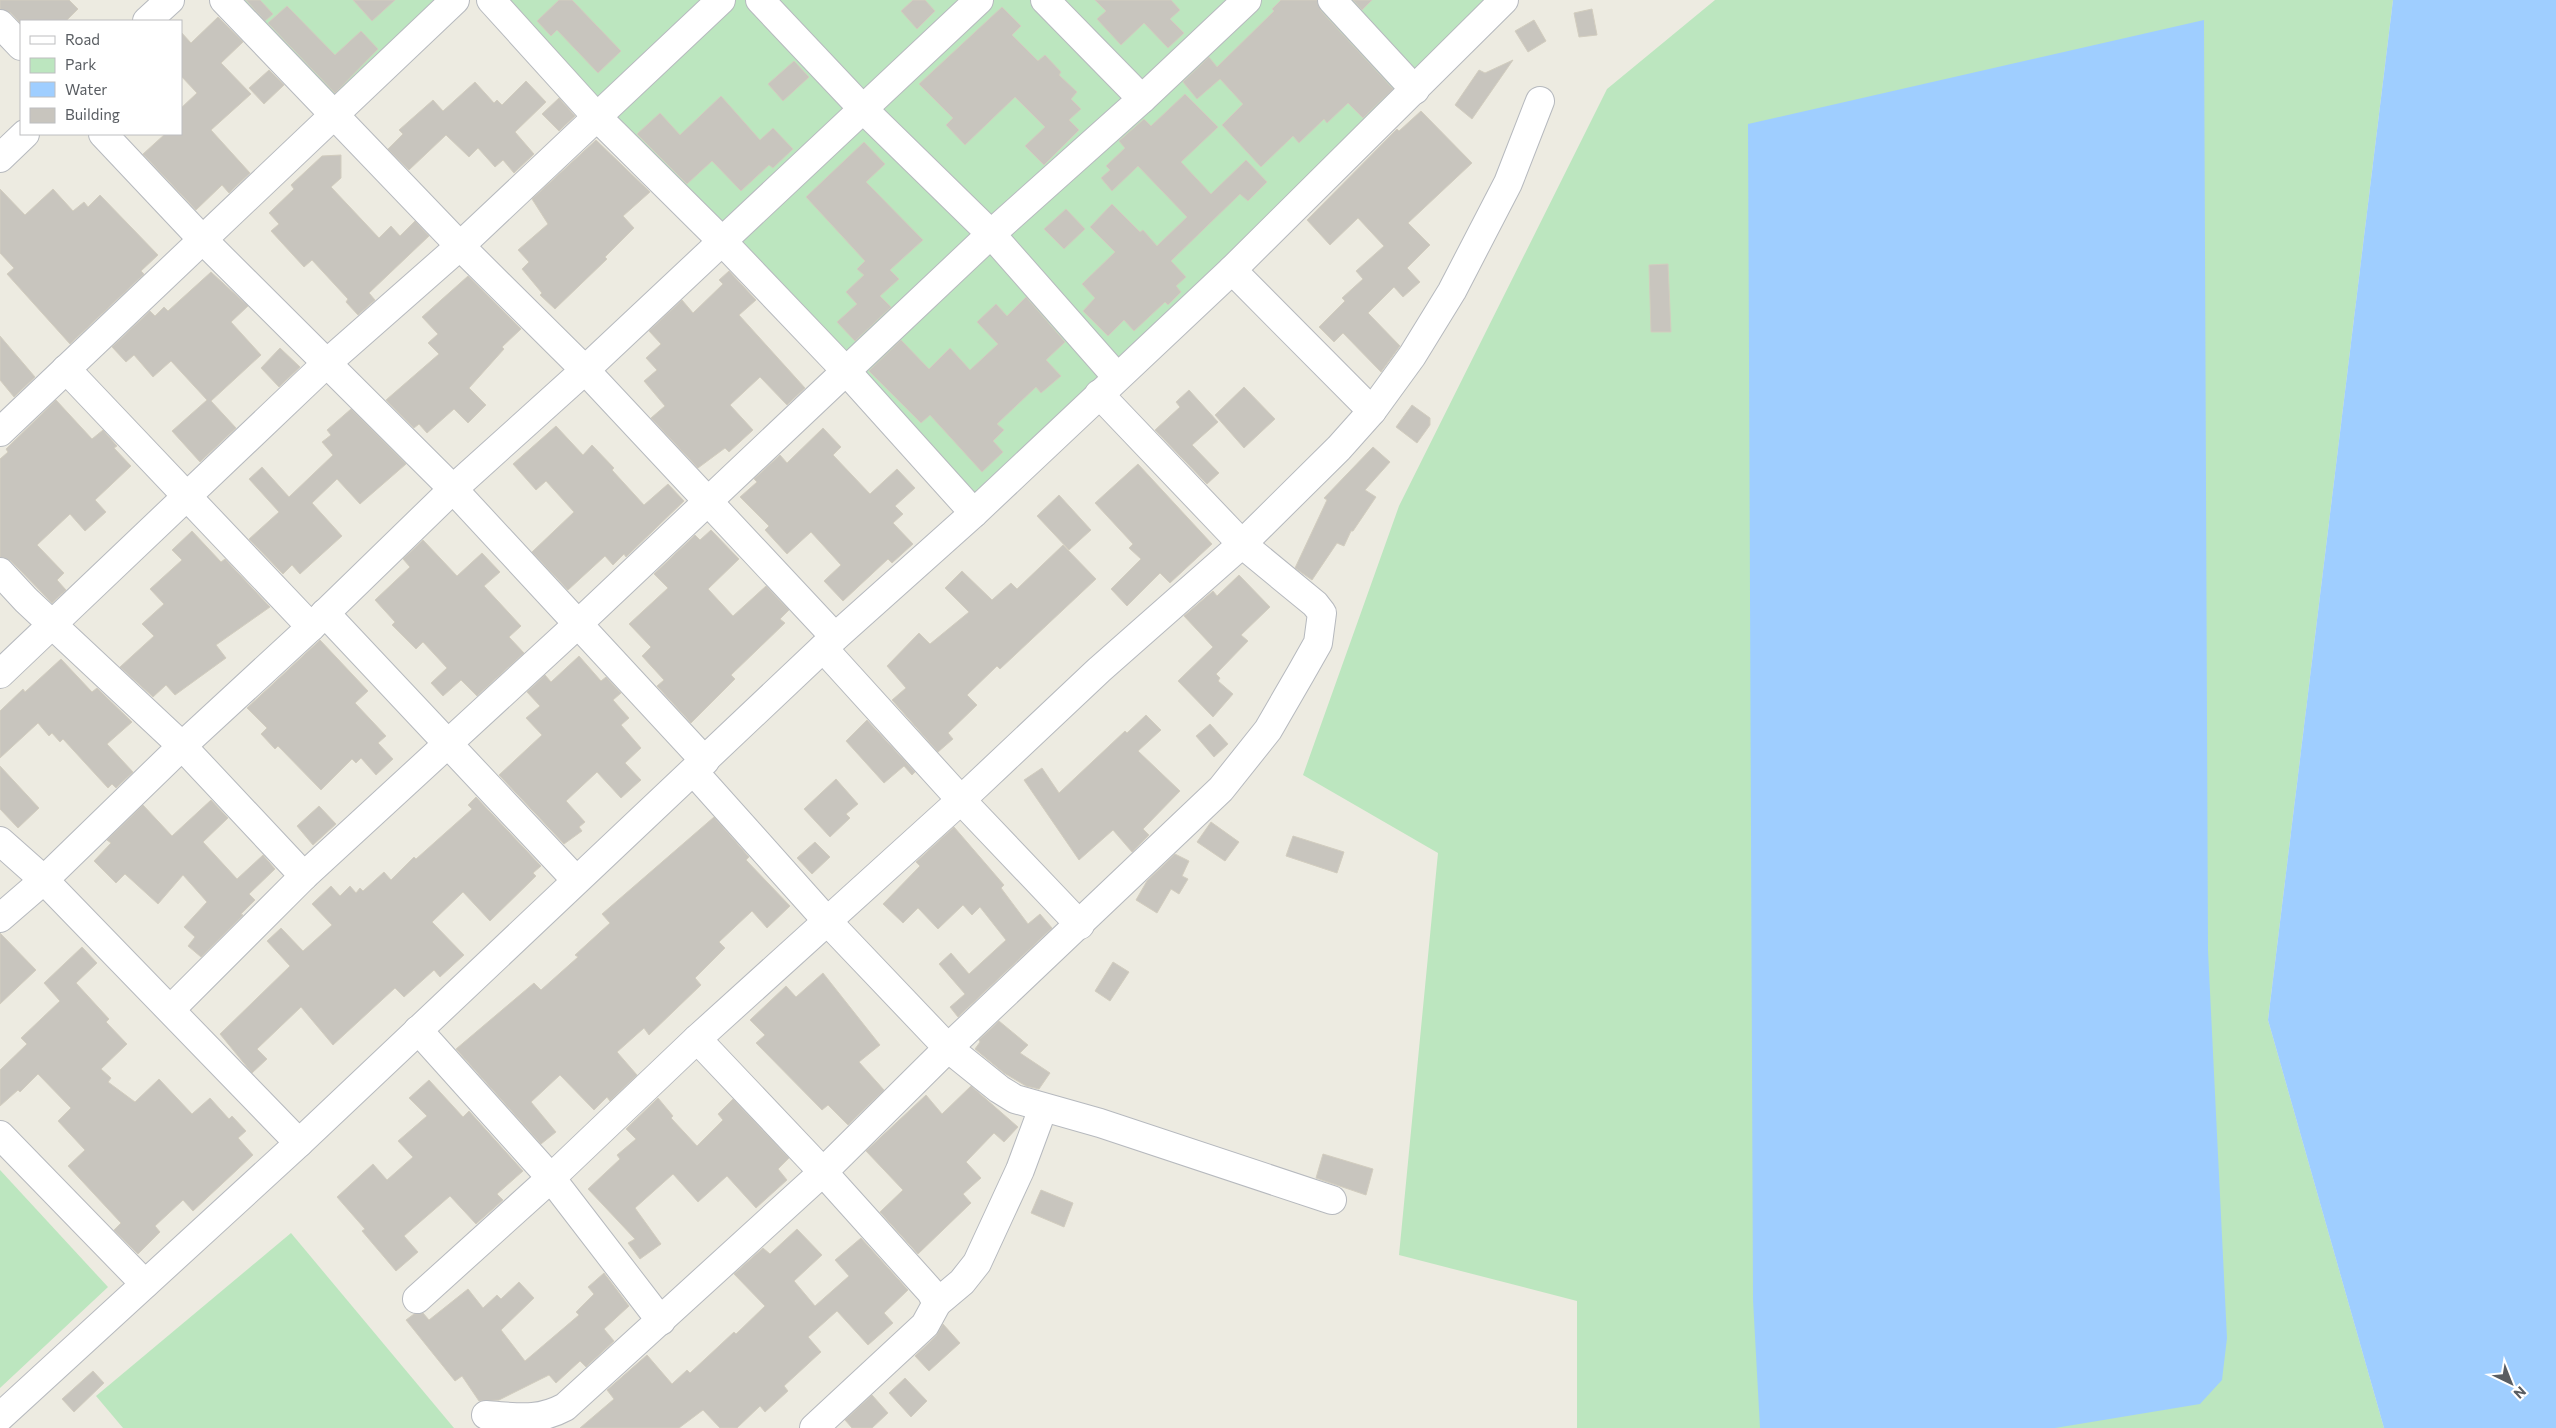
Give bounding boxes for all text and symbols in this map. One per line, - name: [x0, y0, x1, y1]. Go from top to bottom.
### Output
- legend: [20, 20, 182, 135]
- text: Road: [65, 30, 100, 48]
- text: Park: [65, 55, 96, 73]
- text: Water: [65, 80, 107, 98]
- text: Building: [65, 105, 120, 123]
- north arrow: [2486, 1358, 2536, 1408]
- text: N: [2511, 1383, 2530, 1403]

